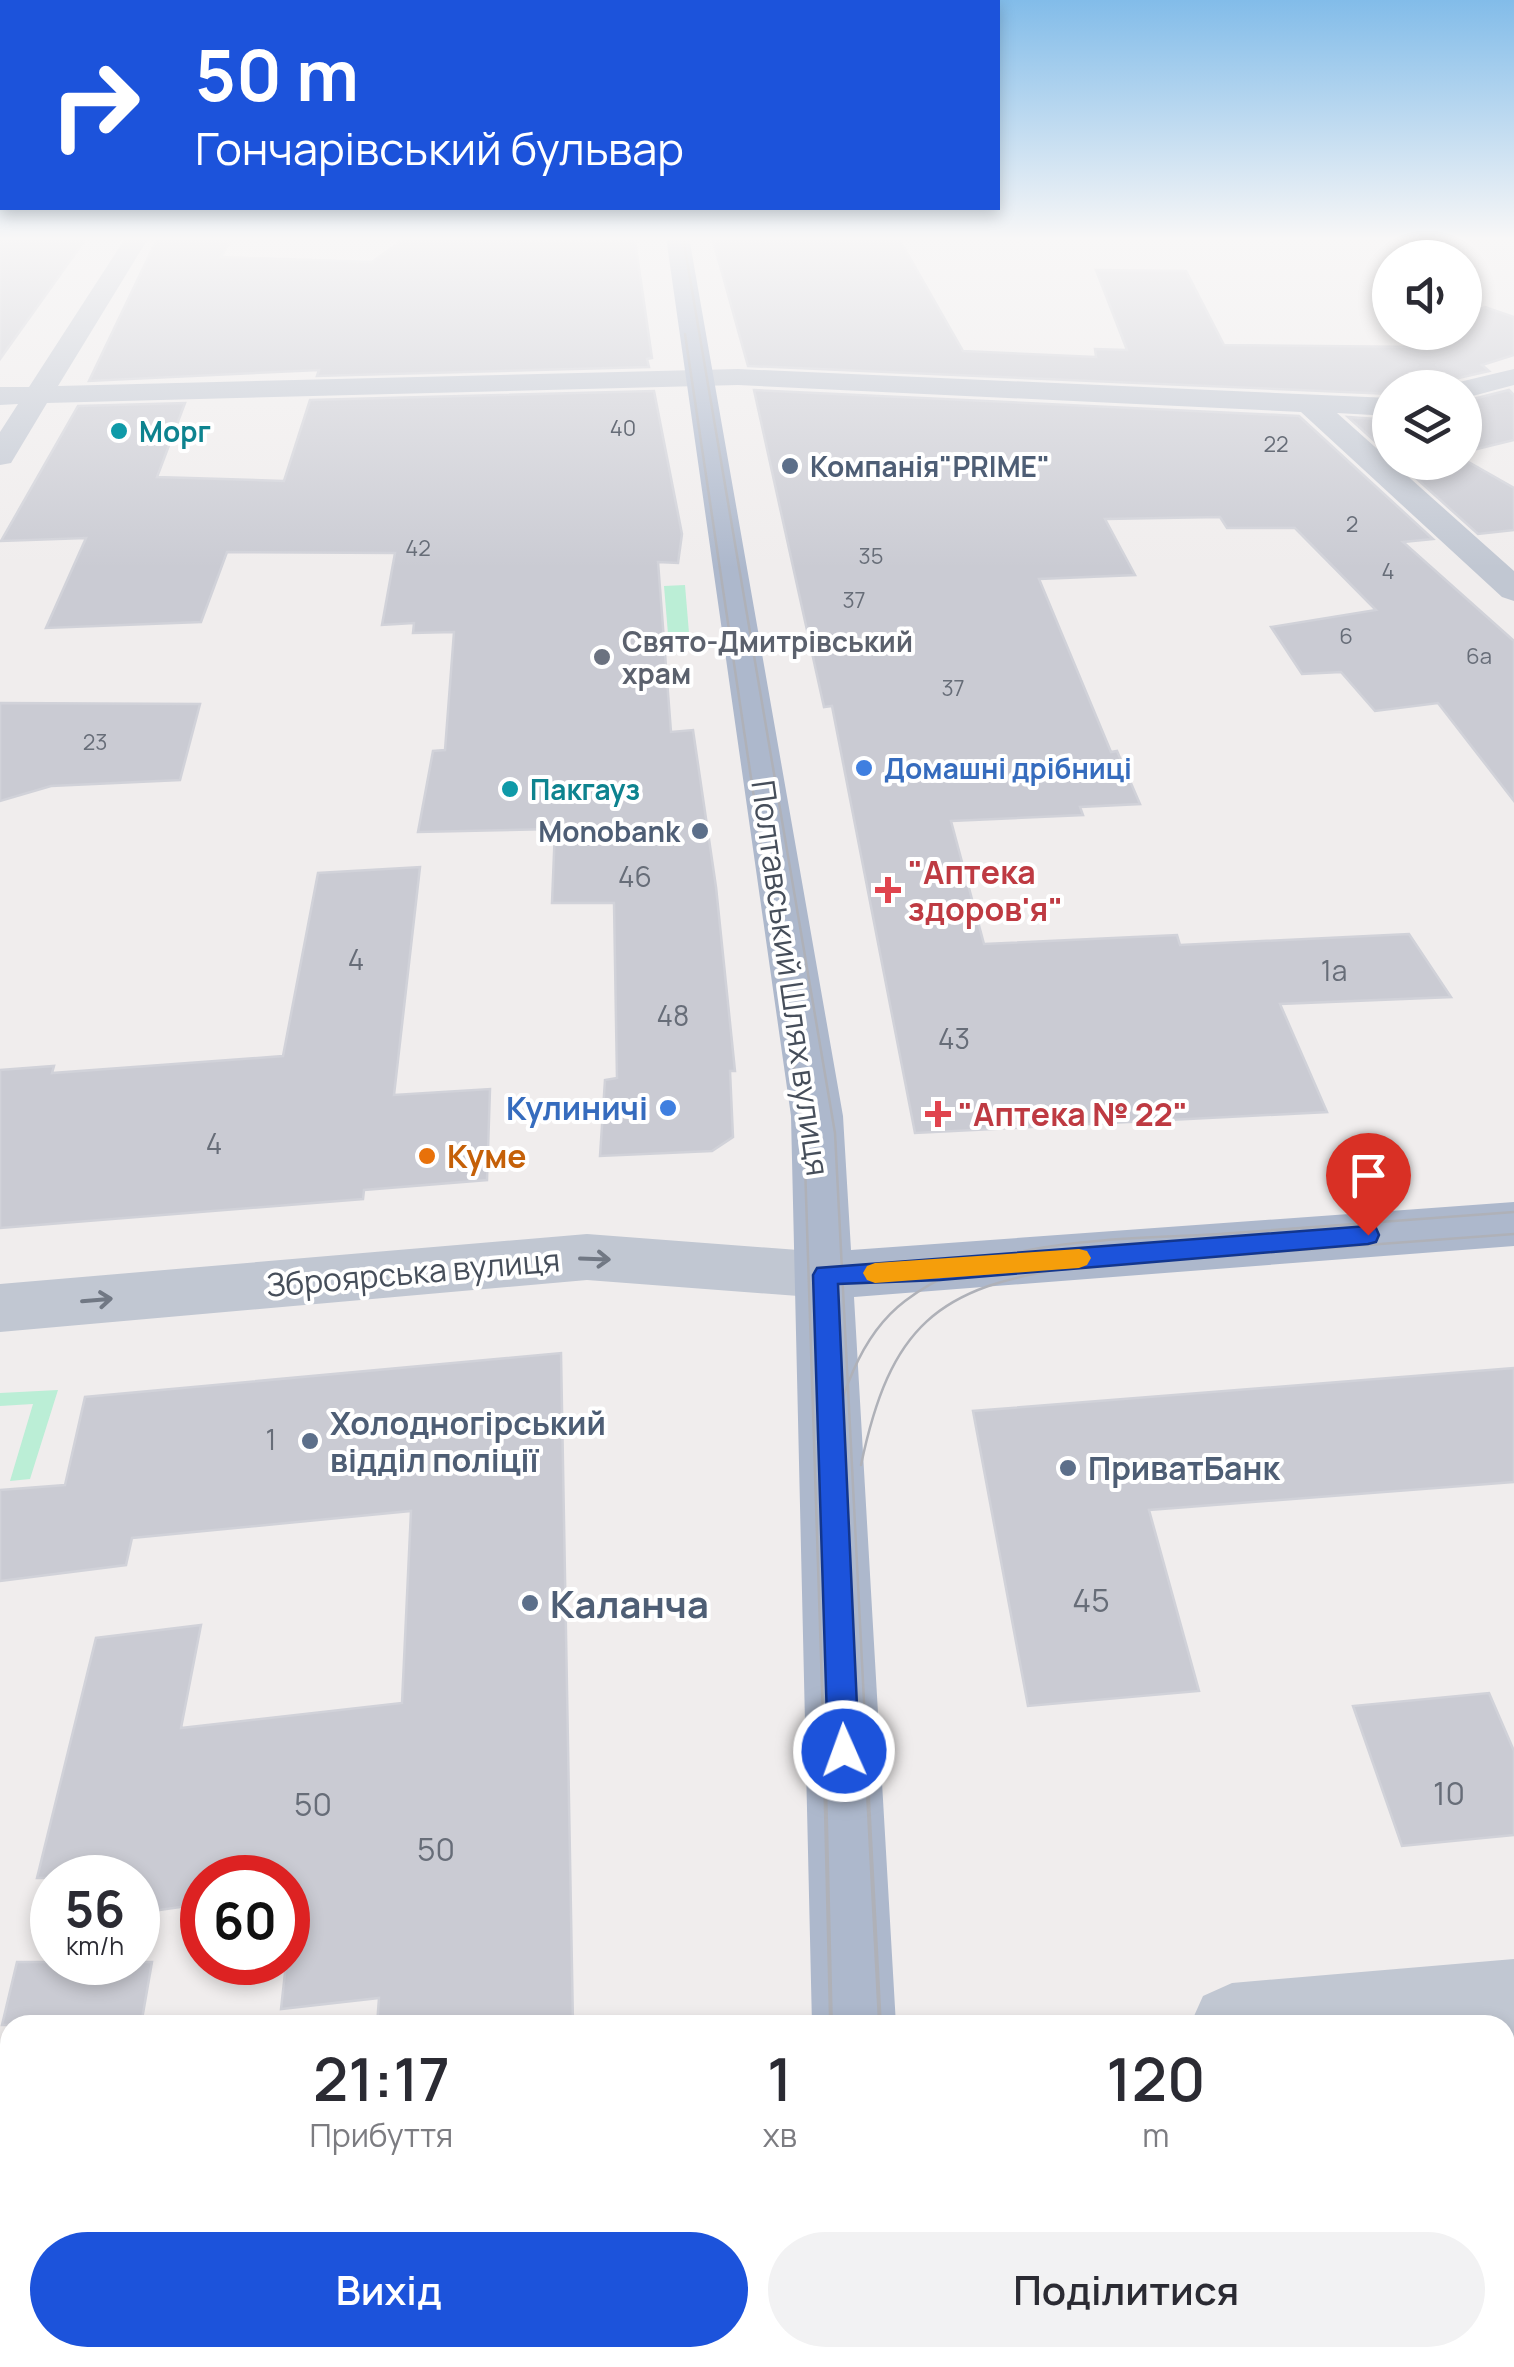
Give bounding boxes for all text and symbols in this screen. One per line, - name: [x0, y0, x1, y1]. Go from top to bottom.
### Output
- text: 50 m: [195, 26, 359, 122]
- icon: right: [30, 40, 160, 170]
- text: Гончарівський бульвар: [195, 117, 684, 179]
- map controls: [1372, 240, 1482, 480]
- button: sound: [1372, 240, 1482, 350]
- button: layers: [1372, 370, 1482, 480]
- place label: Морг: [139, 412, 211, 450]
- house number: 40: [610, 413, 636, 443]
- marker: Морг: [108, 420, 130, 442]
- house number: 22: [1263, 429, 1289, 459]
- place label: Компанія"PRIME": [810, 447, 1050, 485]
- marker: Компанія"PRIME": [779, 455, 801, 477]
- house number: 2: [1346, 509, 1358, 539]
- house number: 42: [405, 533, 431, 563]
- house number: 35: [859, 541, 883, 571]
- house number: 4: [1382, 556, 1394, 586]
- house number: 37: [842, 585, 866, 615]
- house number: 6: [1339, 621, 1353, 651]
- place label: Свято-Дмитрівський храм: [622, 622, 913, 692]
- house number: 6а: [1466, 641, 1492, 671]
- marker: Свято-Дмитрівський храм: [591, 646, 613, 668]
- house number: 37: [941, 673, 965, 703]
- house number: 23: [83, 727, 107, 757]
- place label: Домашні дрібниці: [884, 749, 1132, 787]
- marker: Домашні дрібниці: [853, 757, 875, 779]
- place label: Пакгауз: [530, 770, 640, 808]
- street label: Полтавський Шлях вулиця: [741, 777, 841, 1179]
- marker: Пакгауз: [499, 778, 521, 800]
- place label: Monobank: [538, 812, 681, 850]
- marker: Monobank: [689, 820, 711, 842]
- place label: "Аптека здоров'я": [908, 850, 1063, 931]
- house number: 46: [618, 857, 652, 895]
- marker: "Аптека здоров'я": [877, 879, 899, 901]
- house number: 4: [348, 940, 364, 978]
- house number: 1а: [1321, 951, 1347, 989]
- house number: 48: [657, 996, 689, 1034]
- house number: 43: [938, 1019, 970, 1057]
- place label: Кулиничі: [506, 1086, 648, 1130]
- place label: "Аптека № 22": [958, 1092, 1188, 1136]
- marker: Кулиничі: [657, 1097, 679, 1119]
- marker: "Аптека № 22": [927, 1103, 949, 1125]
- house number: 4: [206, 1124, 222, 1162]
- pin: [1326, 1133, 1411, 1236]
- place label: Куме: [447, 1134, 527, 1178]
- marker: Куме: [416, 1145, 438, 1167]
- icon: arrive: [1341, 1148, 1396, 1203]
- street label: Зброярська вулиця: [264, 1237, 562, 1307]
- one-way arrow: [579, 1249, 611, 1268]
- one-way arrow: [81, 1290, 113, 1309]
- place label: Холодногірський відділ поліції: [330, 1401, 606, 1482]
- house number: 1: [266, 1420, 276, 1458]
- marker: Холодногірський відділ поліції: [299, 1430, 321, 1452]
- place label: ПриватБанк: [1088, 1446, 1280, 1490]
- marker: ПриватБанк: [1057, 1457, 1079, 1479]
- place label: Каланча: [550, 1577, 709, 1629]
- house number: 45: [1072, 1578, 1110, 1622]
- marker: Каланча: [519, 1592, 541, 1614]
- position arrow: [792, 1699, 896, 1803]
- house number: 10: [1433, 1771, 1465, 1815]
- house number: 50: [294, 1782, 332, 1826]
- house number: 50: [417, 1827, 455, 1871]
- speed limit sign: 60: [180, 1855, 310, 1985]
- text: 56: [65, 1874, 125, 1942]
- text: km/h: [66, 1928, 124, 1963]
- text: 21:17: [313, 2037, 450, 2119]
- text: 1: [767, 2037, 792, 2119]
- text: 120: [1106, 2037, 1205, 2119]
- text: Прибуття: [310, 2113, 453, 2157]
- text: хв: [763, 2113, 797, 2157]
- text: m: [1142, 2113, 1169, 2157]
- button: Вихід: [30, 2232, 748, 2347]
- button: Поділитися: [768, 2232, 1485, 2347]

